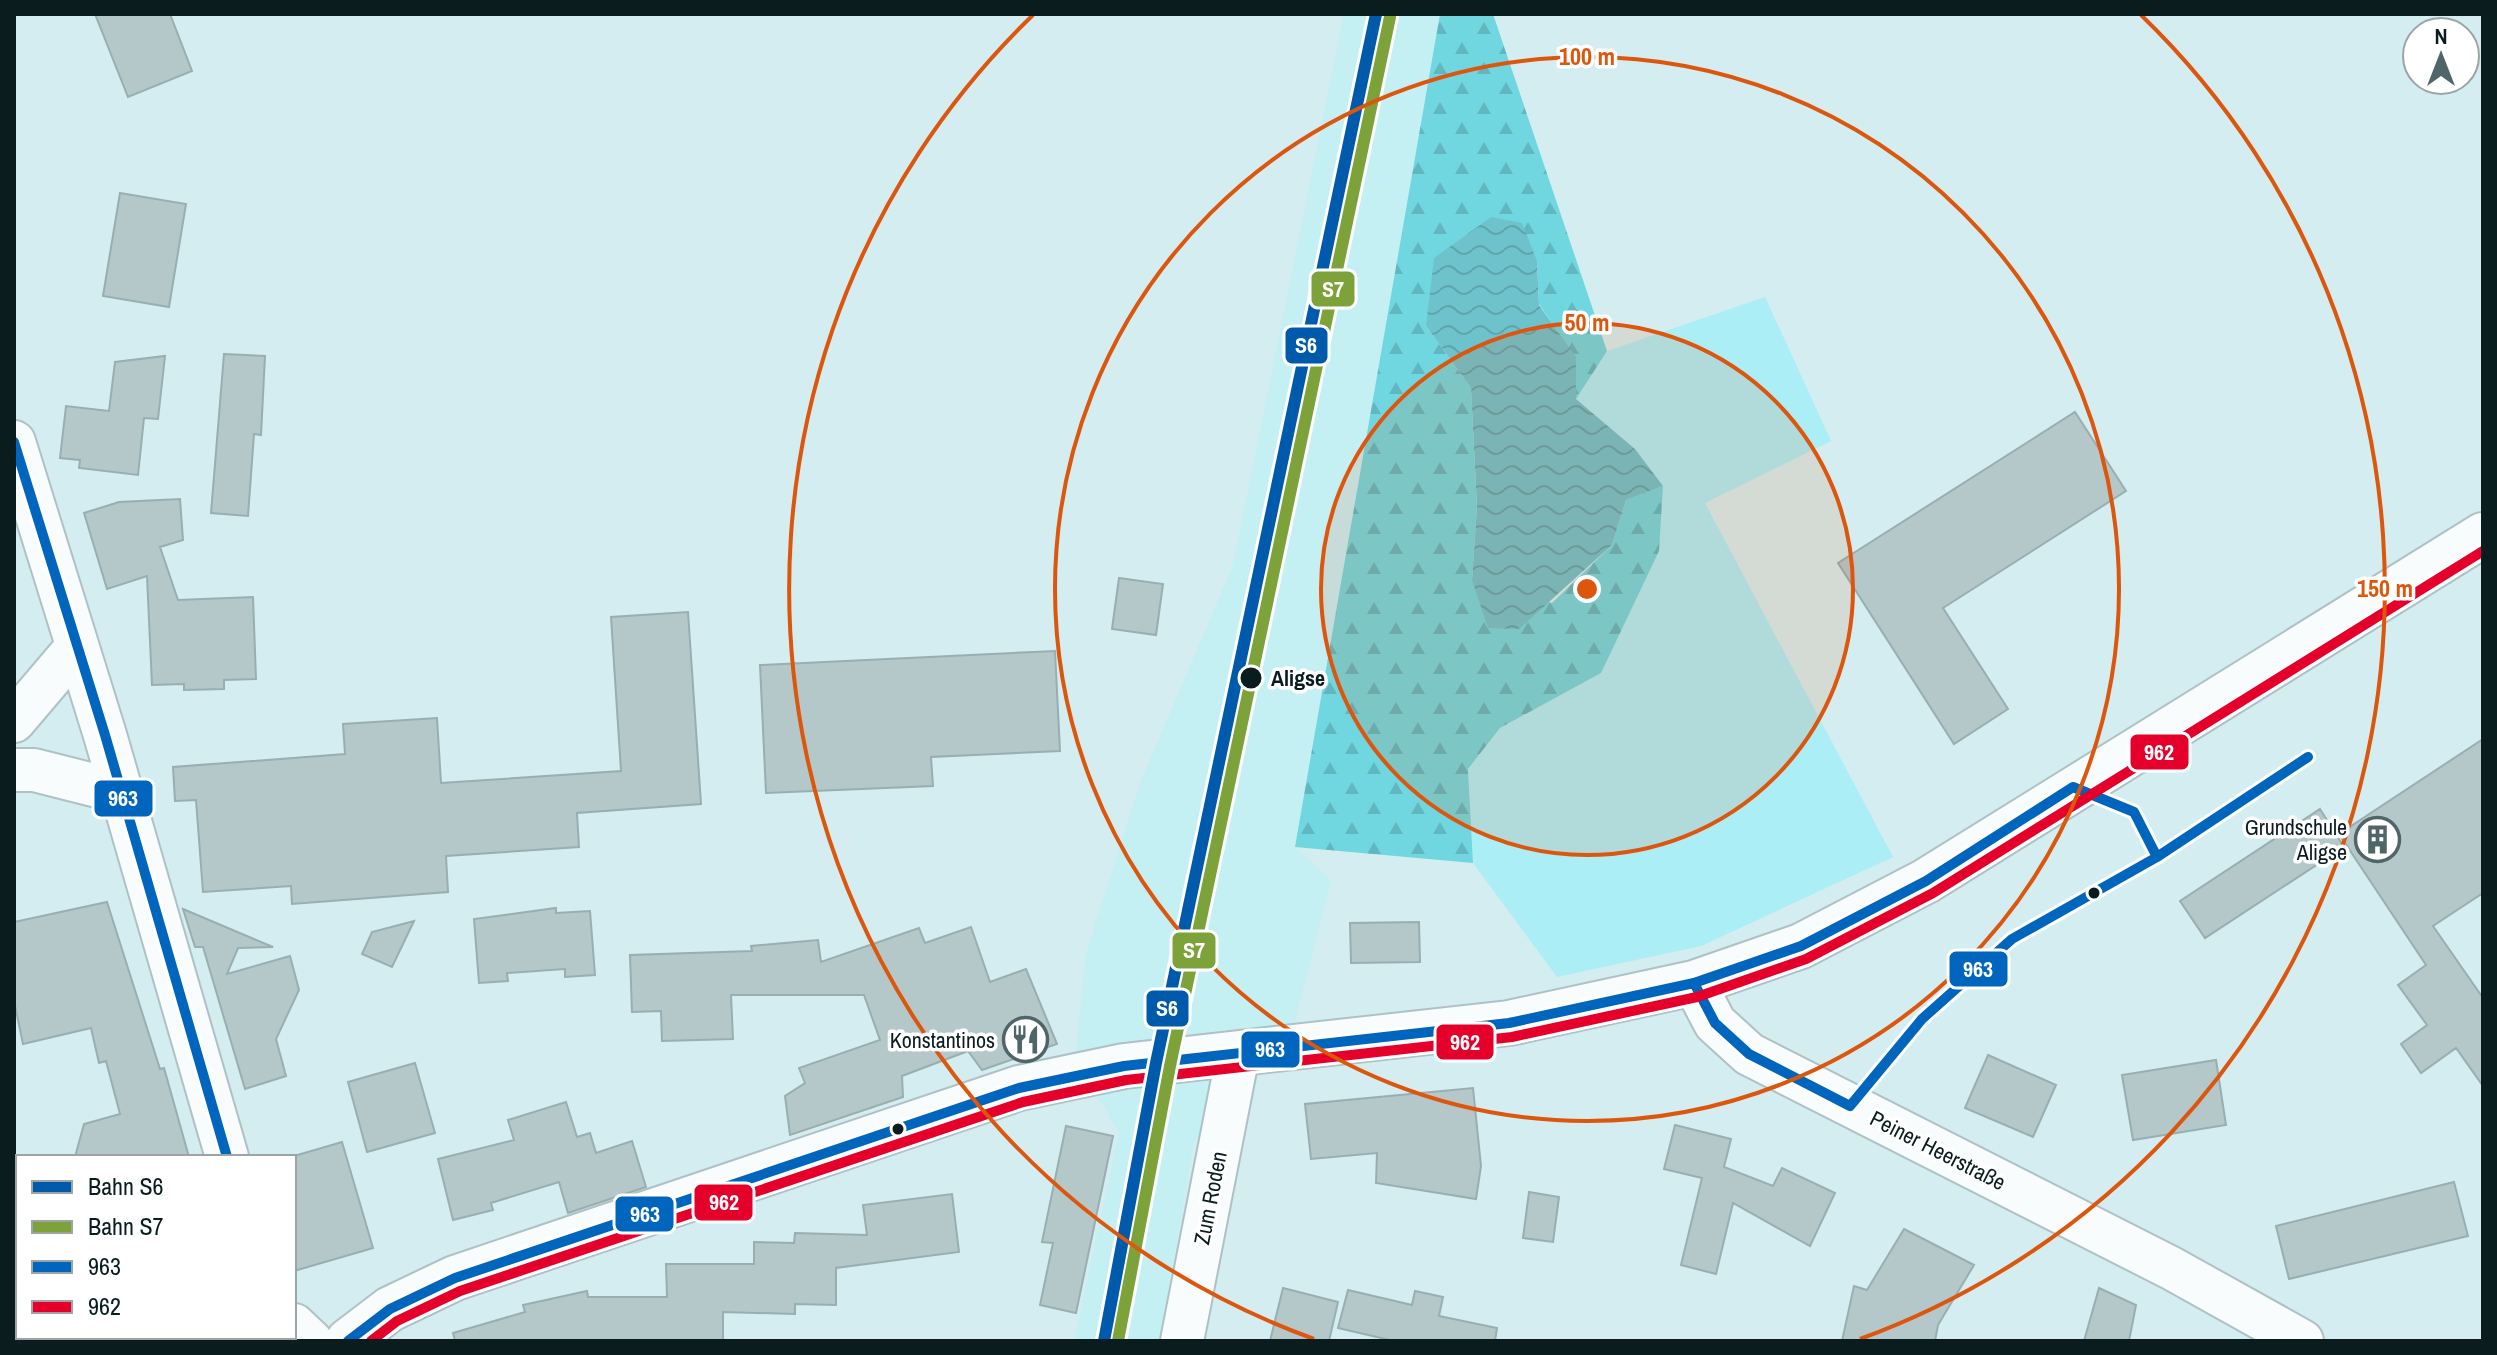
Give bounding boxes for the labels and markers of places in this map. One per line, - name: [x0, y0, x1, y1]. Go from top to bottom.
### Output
- centre of rings: [1573, 575, 1601, 603]
- place label: Aligse: [1271, 663, 1325, 693]
- marker: Aligse: [1238, 665, 1264, 691]
- place label: Grundschule Aligse: [2245, 812, 2347, 867]
- building icon: Grundschule Aligse: [2354, 816, 2402, 864]
- unlabelled marker: [2086, 885, 2102, 901]
- restaurant icon: Konstantinos: [1002, 1016, 1050, 1064]
- place label: Konstantinos: [890, 1025, 995, 1055]
- unlabelled marker: [890, 1121, 906, 1137]

